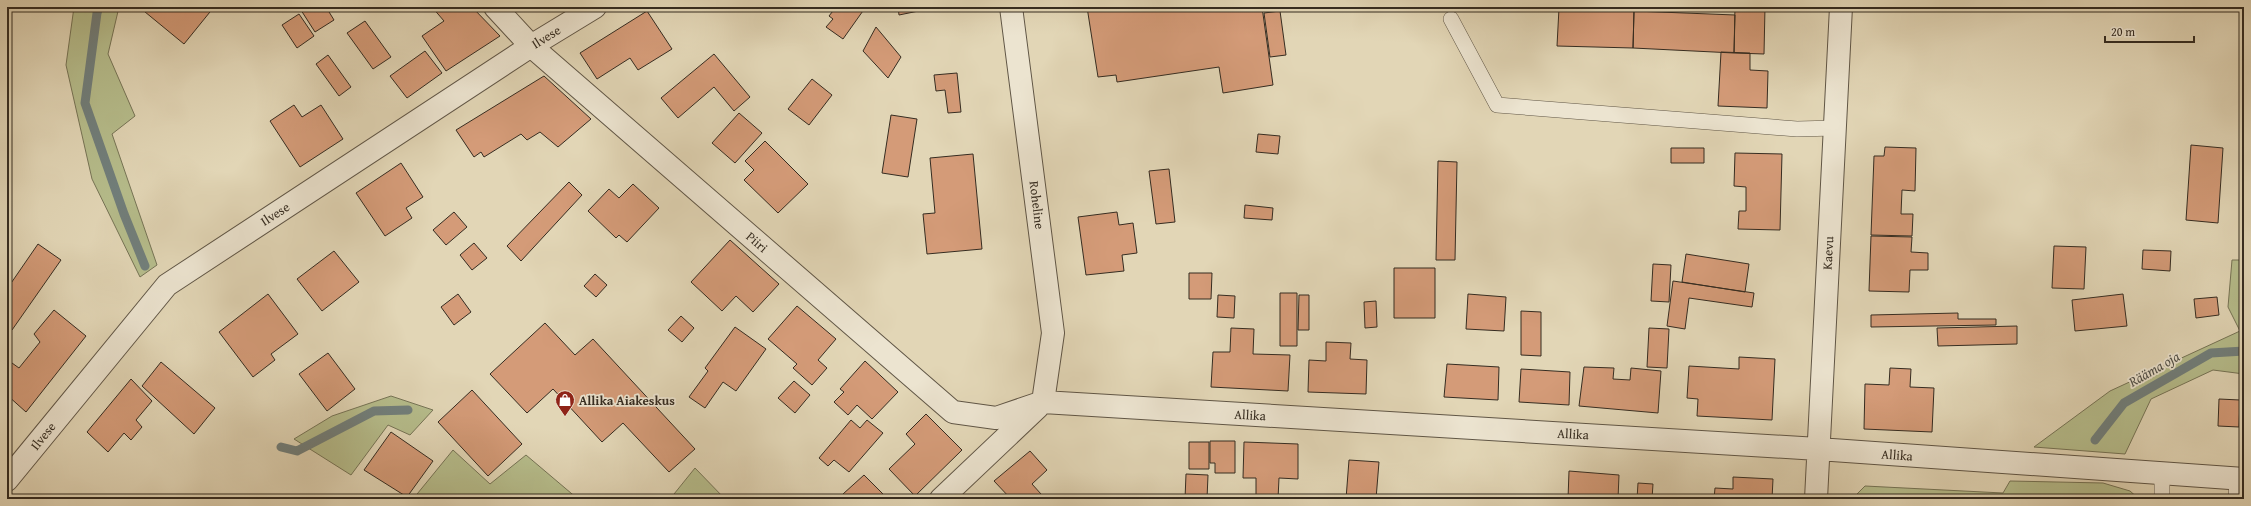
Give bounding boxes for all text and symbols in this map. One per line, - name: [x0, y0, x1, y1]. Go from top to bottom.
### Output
- scale bar: [2105, 18, 2194, 44]
- street label: Ilvese: [528, 21, 564, 53]
- text: 20 m: [2111, 23, 2135, 40]
- street label: Roheline: [1025, 180, 1049, 230]
- street label: Ilvese: [257, 198, 293, 230]
- street label: Piiri: [742, 227, 772, 257]
- street label: Kaevu: [1818, 236, 1838, 270]
- water label: Rääma oja: [2124, 346, 2184, 392]
- shop icon: Allika Aiakeskus: [554, 389, 576, 417]
- place label: Allika Aiakeskus: [579, 391, 675, 410]
- street label: Allika: [1234, 405, 1267, 425]
- street label: Ilvese: [26, 418, 60, 454]
- street label: Allika: [1557, 424, 1590, 444]
- street label: Allika: [1881, 444, 1914, 466]

